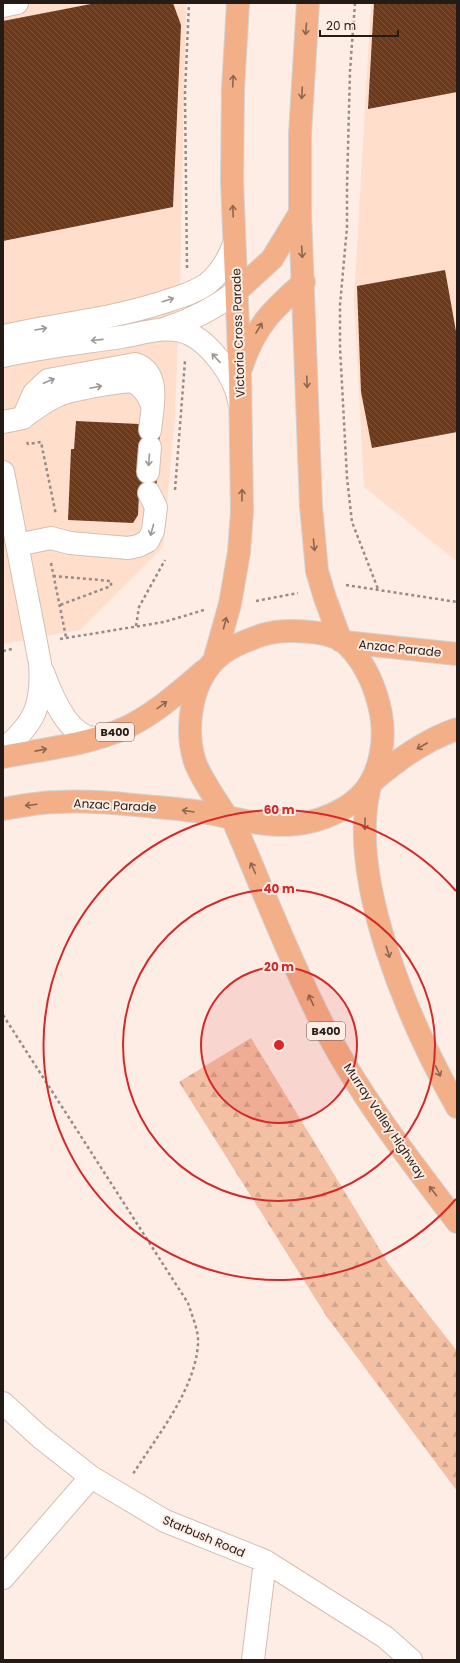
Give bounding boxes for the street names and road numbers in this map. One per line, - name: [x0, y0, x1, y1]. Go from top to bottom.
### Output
- street label: Victoria Cross Parade: [227, 268, 249, 398]
- street label: Anzac Parade: [358, 635, 442, 661]
- road number: B400: [96, 723, 134, 741]
- street label: Anzac Parade: [73, 794, 157, 816]
- road number: B400: [307, 1022, 345, 1040]
- street label: Murray Valley Highway: [340, 1060, 430, 1182]
- street label: Starbush Road: [160, 1511, 248, 1561]

